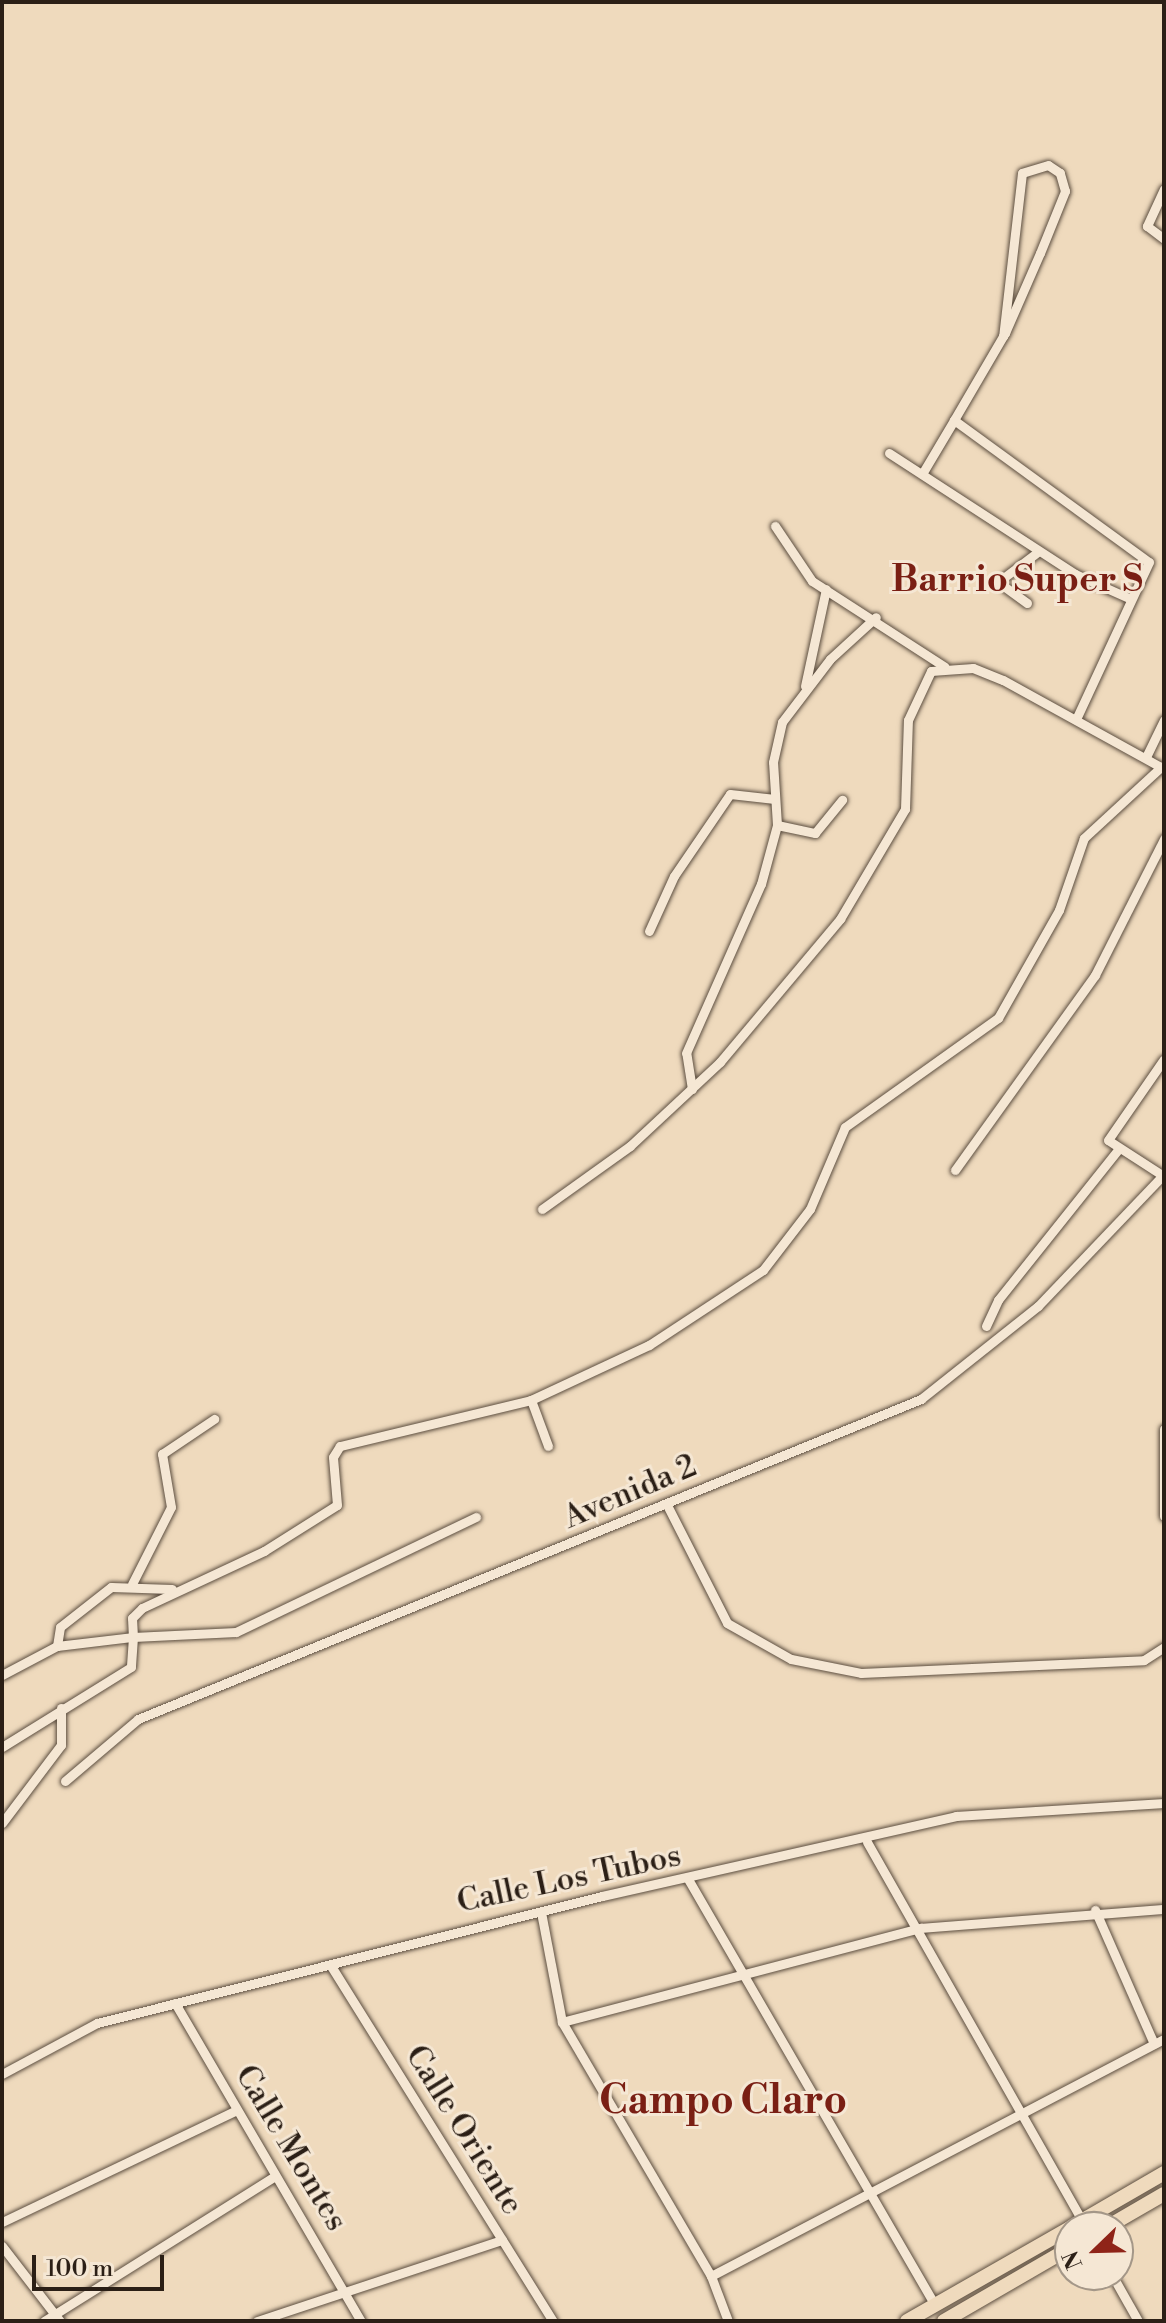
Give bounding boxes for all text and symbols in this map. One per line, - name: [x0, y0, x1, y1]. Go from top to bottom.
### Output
- district label: Barrio Super S: [891, 559, 1143, 603]
- street label: Avenida 2: [558, 1447, 702, 1537]
- street label: Calle Los Tubos: [453, 1837, 685, 1921]
- street label: Calle Oriente: [397, 2038, 531, 2222]
- street label: Calle Montes: [227, 2058, 355, 2238]
- district label: Campo Claro: [599, 2077, 847, 2125]
- north arrow: [1054, 2211, 1134, 2291]
- scale bar: [36, 2239, 168, 2289]
- text: N: [1057, 2247, 1089, 2273]
- text: 100 m: [46, 2254, 113, 2284]

